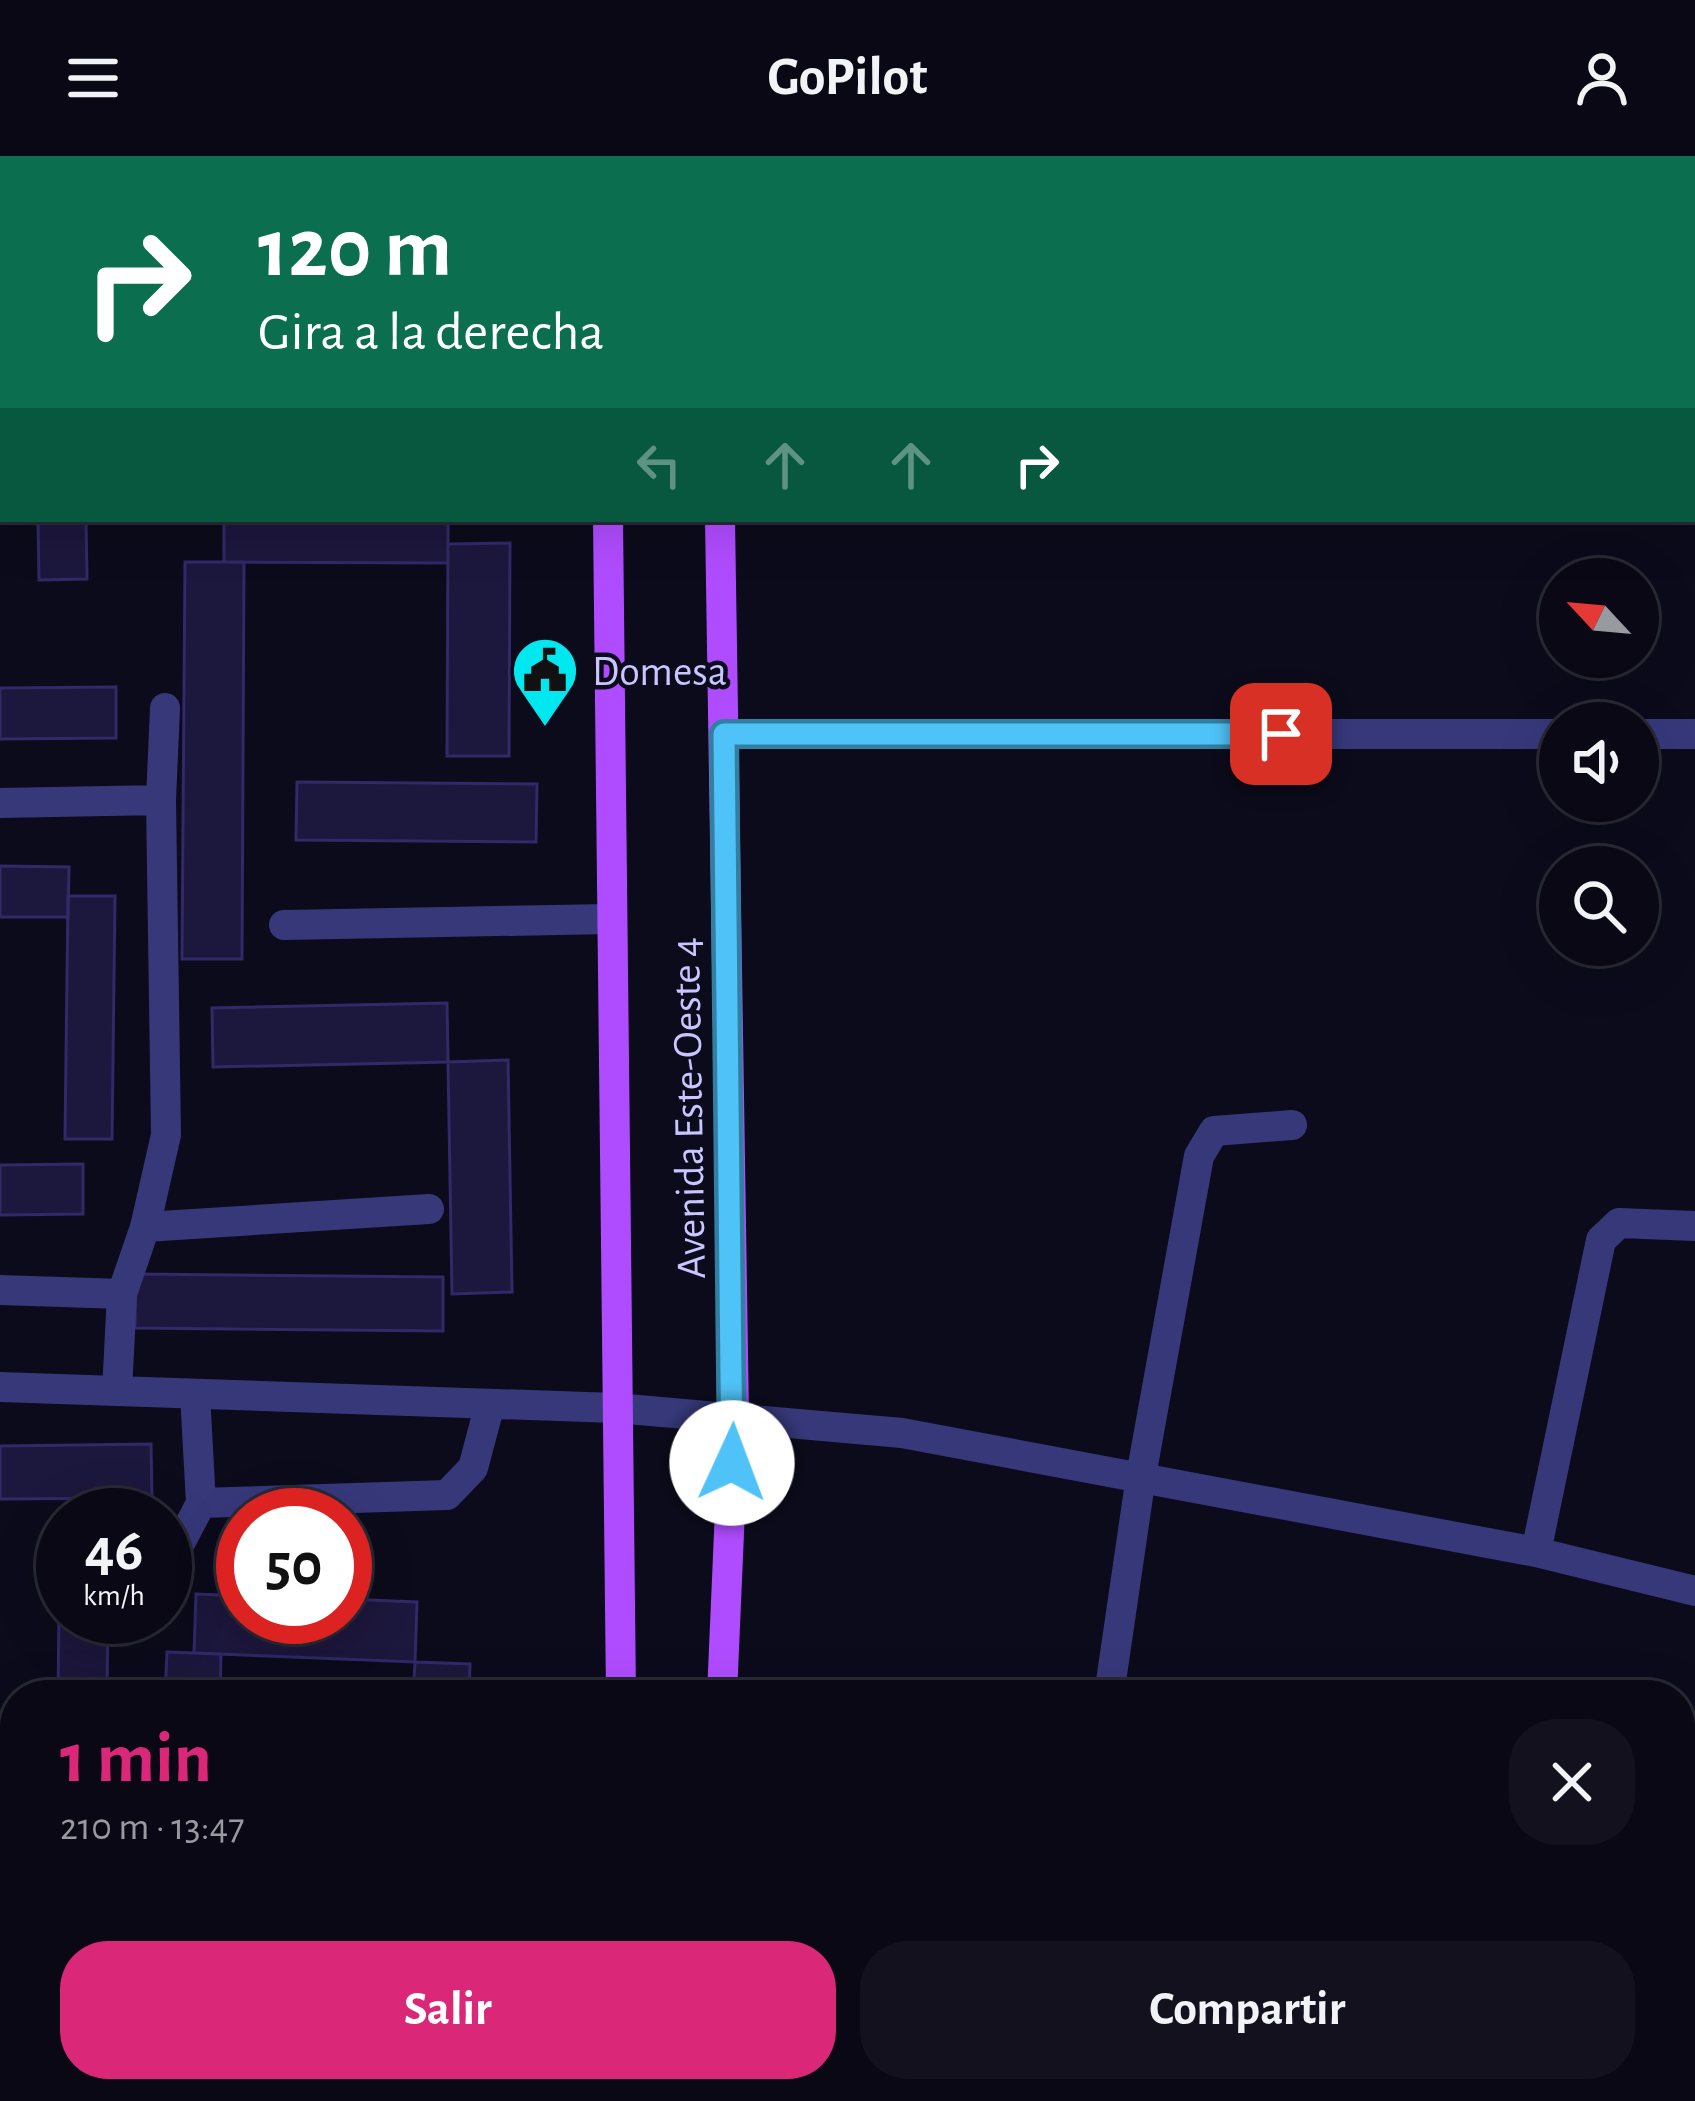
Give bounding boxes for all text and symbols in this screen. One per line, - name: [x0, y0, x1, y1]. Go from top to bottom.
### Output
- icon: menu: [60, 45, 126, 111]
- icon: person: [1569, 45, 1635, 111]
- text: GoPilot: [767, 51, 928, 105]
- icon: right: [60, 204, 216, 360]
- text: 120 m: [258, 208, 452, 292]
- text: Gira a la derecha: [258, 306, 604, 360]
- icon: left: [626, 432, 692, 498]
- icon: ahead: [752, 432, 818, 498]
- icon: ahead: [878, 432, 944, 498]
- icon: right: [1004, 432, 1070, 498]
- north arrow: [1539, 558, 1659, 678]
- map controls: [1539, 558, 1659, 966]
- public building icon: Domesa: [510, 635, 580, 729]
- place label: Domesa: [592, 651, 727, 693]
- pin: [1230, 683, 1332, 785]
- icon: arrive: [1248, 701, 1314, 767]
- button: sound: [1539, 702, 1659, 822]
- button: search: [1539, 846, 1659, 966]
- street label: Avenida Este-Oeste 4: [665, 937, 713, 1279]
- position arrow: [669, 1400, 795, 1526]
- speed limit sign: 50: [216, 1488, 372, 1644]
- text: 46: [84, 1521, 144, 1581]
- text: km/h: [83, 1581, 145, 1611]
- button: close: [1509, 1719, 1635, 1845]
- text: 1 min: [60, 1723, 212, 1795]
- text: 210 m · 13:47: [60, 1808, 245, 1847]
- button: Salir: [60, 1941, 836, 2079]
- button: Compartir: [860, 1941, 1635, 2079]

